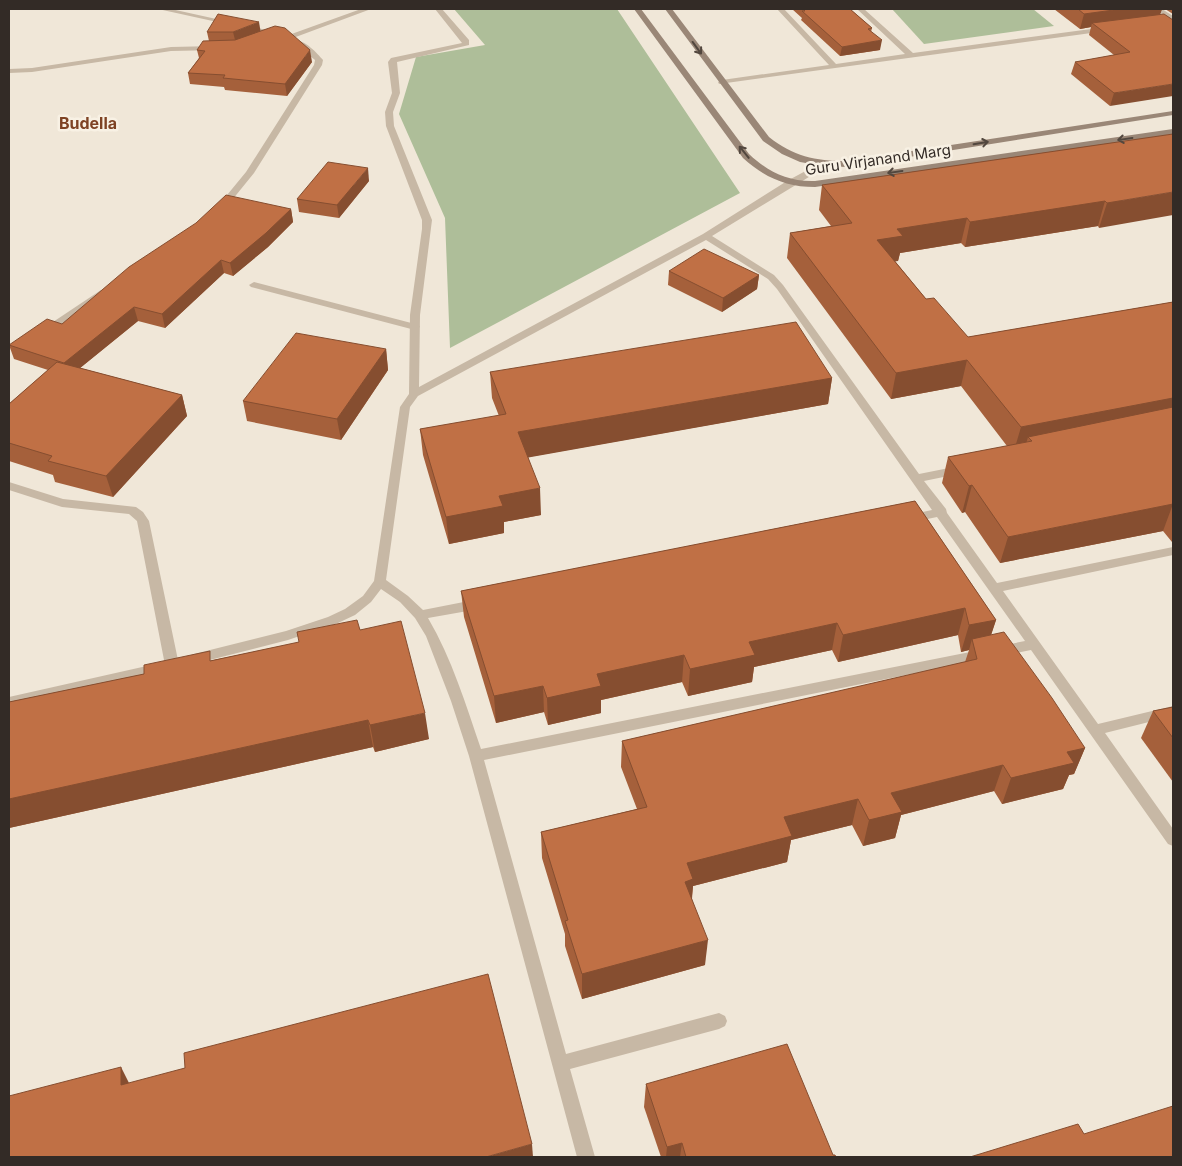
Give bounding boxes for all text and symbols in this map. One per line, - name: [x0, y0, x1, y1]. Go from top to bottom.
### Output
- one-way arrow: [692, 41, 702, 55]
- district label: Budella: [59, 113, 117, 133]
- one-way arrow: [1117, 134, 1133, 144]
- one-way arrow: [972, 138, 988, 148]
- street label: Guru Virjanand Marg: [804, 140, 952, 179]
- one-way arrow: [738, 146, 749, 159]
- one-way arrow: [887, 167, 903, 177]

